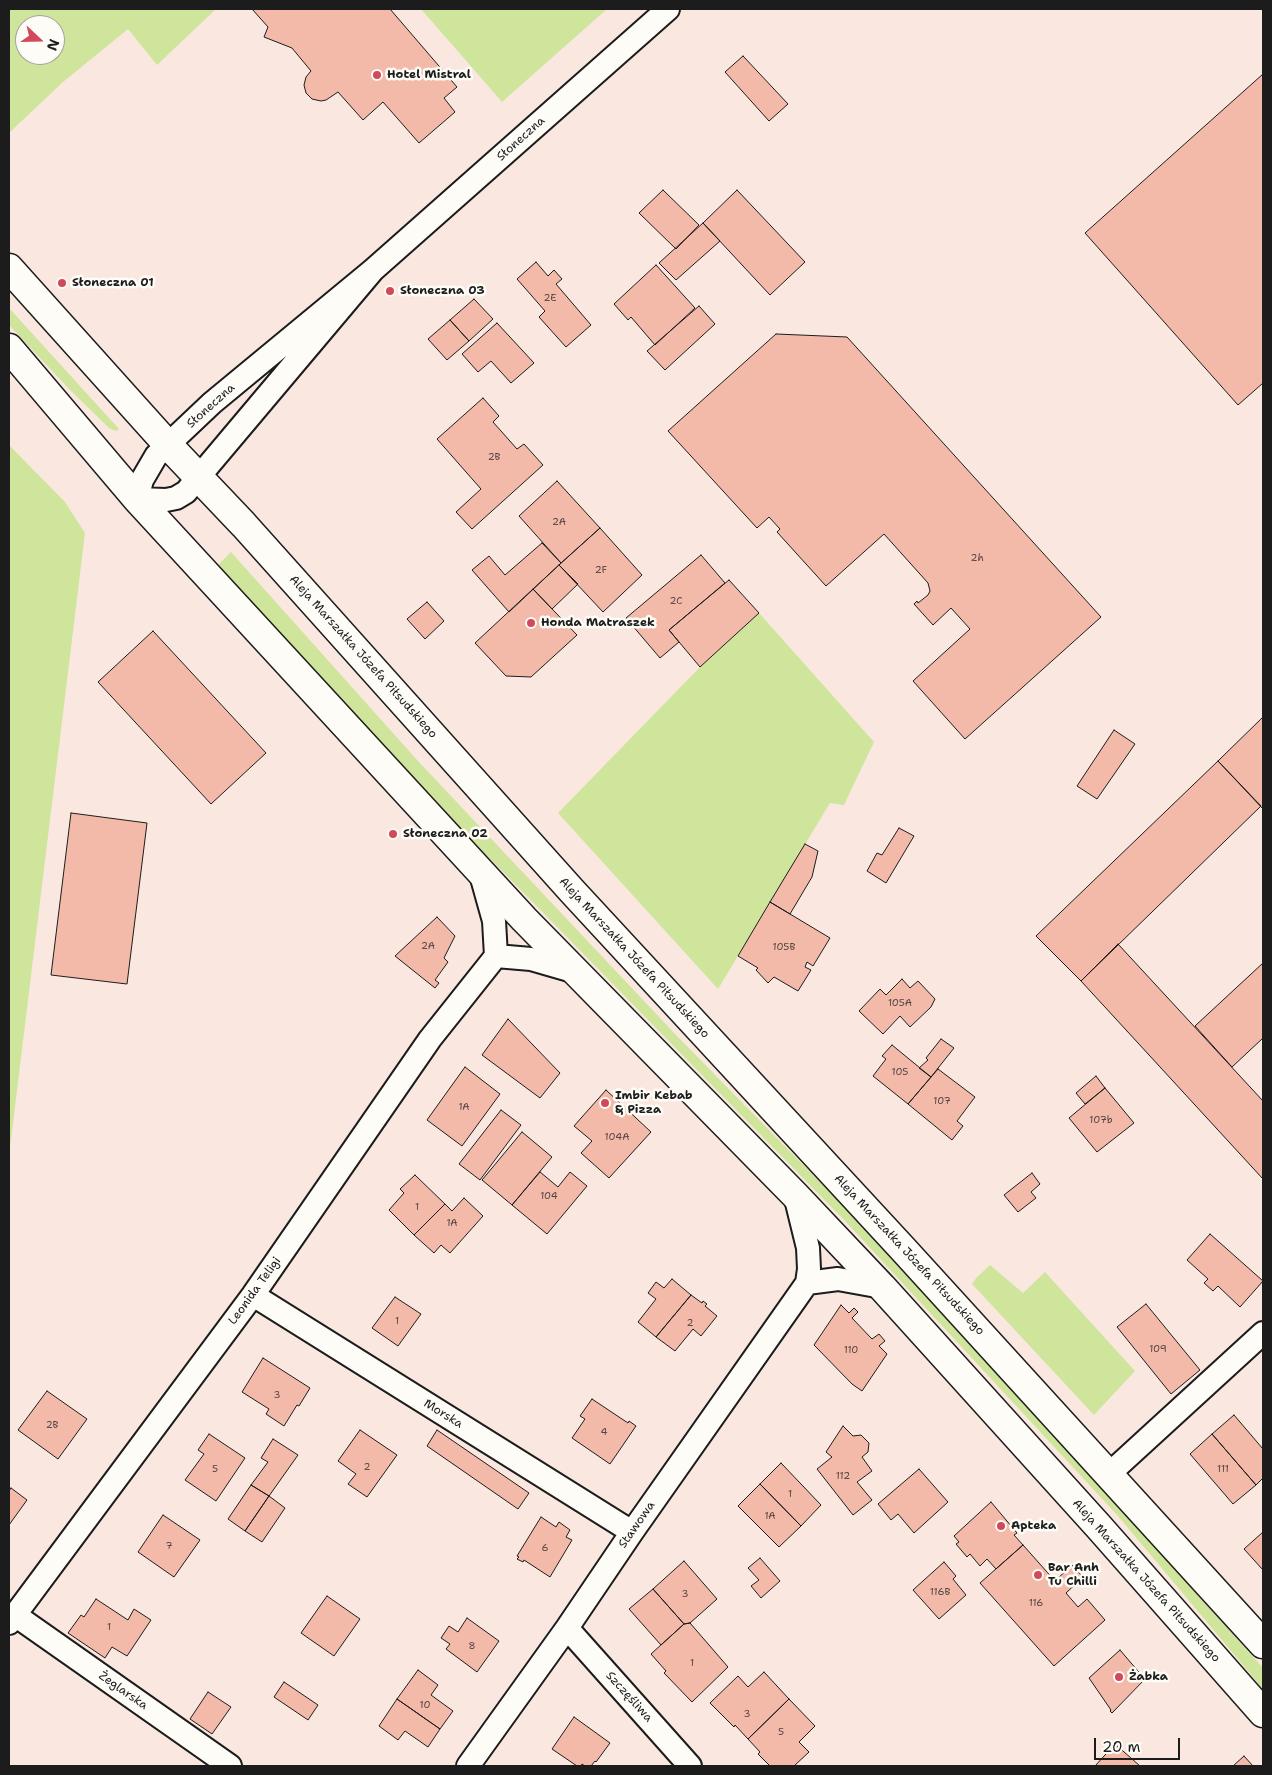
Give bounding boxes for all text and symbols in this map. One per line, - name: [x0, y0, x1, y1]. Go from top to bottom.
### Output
- north arrow: [15, 15, 65, 65]
- text: N: [43, 37, 63, 53]
- place label: Hotel Mistral: [387, 68, 471, 82]
- marker: Hotel Mistral: [371, 69, 383, 81]
- street label: Słoneczna: [494, 114, 548, 164]
- place label: Słoneczna 01: [72, 276, 154, 290]
- marker: Słoneczna 01: [56, 277, 68, 289]
- place label: Słoneczna 03: [400, 284, 485, 298]
- marker: Słoneczna 03: [384, 285, 396, 297]
- house number: 2E: [544, 292, 556, 304]
- street label: Słoneczna: [184, 381, 238, 431]
- house number: 2B: [488, 451, 500, 463]
- house number: 2A: [552, 516, 566, 528]
- house number: 2h: [970, 552, 984, 564]
- house number: 2F: [595, 564, 607, 576]
- street label: Aleja Marszałka Józefa Piłsudskiego: [286, 573, 440, 741]
- house number: 2C: [670, 595, 682, 607]
- place label: Honda Matraszek: [541, 616, 655, 630]
- marker: Honda Matraszek: [525, 617, 537, 629]
- place label: Słoneczna 02: [403, 827, 488, 841]
- marker: Słoneczna 02: [387, 828, 399, 840]
- street label: Aleja Marszałka Józefa Piłsudskiego: [556, 875, 712, 1041]
- house number: 2A: [421, 940, 435, 952]
- house number: 105B: [773, 941, 795, 953]
- house number: 105A: [888, 997, 912, 1009]
- house number: 105: [892, 1066, 908, 1078]
- place label: Imbir Kebab & Pizza: [615, 1089, 693, 1117]
- house number: 107: [933, 1095, 951, 1107]
- marker: Imbir Kebab & Pizza: [599, 1097, 611, 1109]
- house number: 1A: [458, 1101, 470, 1113]
- house number: 107b: [1089, 1114, 1113, 1126]
- house number: 104A: [605, 1131, 629, 1143]
- street label: Aleja Marszałka Józefa Piłsudskiego: [831, 1172, 987, 1338]
- house number: 104: [540, 1190, 558, 1202]
- house number: 1: [415, 1201, 419, 1213]
- house number: 1A: [446, 1217, 458, 1229]
- street label: Leonida Teligi: [226, 1254, 284, 1328]
- house number: 1: [395, 1315, 399, 1327]
- house number: 2: [687, 1317, 693, 1329]
- house number: 109: [1149, 1343, 1167, 1355]
- house number: 110: [844, 1344, 858, 1356]
- house number: 3: [274, 1389, 280, 1401]
- street label: Morska: [421, 1396, 465, 1432]
- house number: 2B: [46, 1419, 58, 1431]
- house number: 4: [601, 1426, 607, 1438]
- house number: 2: [364, 1461, 370, 1473]
- house number: 5: [212, 1463, 218, 1475]
- house number: 111: [1217, 1463, 1229, 1475]
- house number: 112: [836, 1470, 850, 1482]
- house number: 1: [788, 1488, 792, 1500]
- street label: Aleja Marszałka Józefa Piłsudskiego: [1069, 1497, 1223, 1665]
- street label: Stawowa: [616, 1499, 658, 1551]
- house number: 1A: [764, 1510, 776, 1522]
- place label: Apteka: [1011, 1519, 1056, 1533]
- marker: Apteka: [995, 1520, 1007, 1532]
- house number: 7: [166, 1540, 172, 1552]
- house number: 6: [542, 1542, 548, 1554]
- place label: Bar Anh Tu Chilli: [1048, 1561, 1099, 1589]
- marker: Bar Anh Tu Chilli: [1032, 1569, 1044, 1581]
- house number: 116B: [930, 1586, 950, 1598]
- house number: 3: [682, 1588, 688, 1600]
- house number: 116: [1029, 1597, 1043, 1609]
- house number: 1: [107, 1621, 111, 1633]
- house number: 8: [469, 1640, 475, 1652]
- house number: 1: [690, 1657, 694, 1669]
- street label: Żeglarska: [96, 1669, 150, 1713]
- street label: Szczęśliwa: [603, 1669, 655, 1725]
- place label: Żabka: [1129, 1670, 1168, 1684]
- marker: Żabka: [1113, 1671, 1125, 1683]
- house number: 10: [420, 1699, 430, 1711]
- house number: 3: [744, 1708, 750, 1720]
- house number: 5: [778, 1726, 784, 1738]
- scale bar: [1097, 1728, 1183, 1760]
- text: 20 m: [1102, 1737, 1141, 1757]

